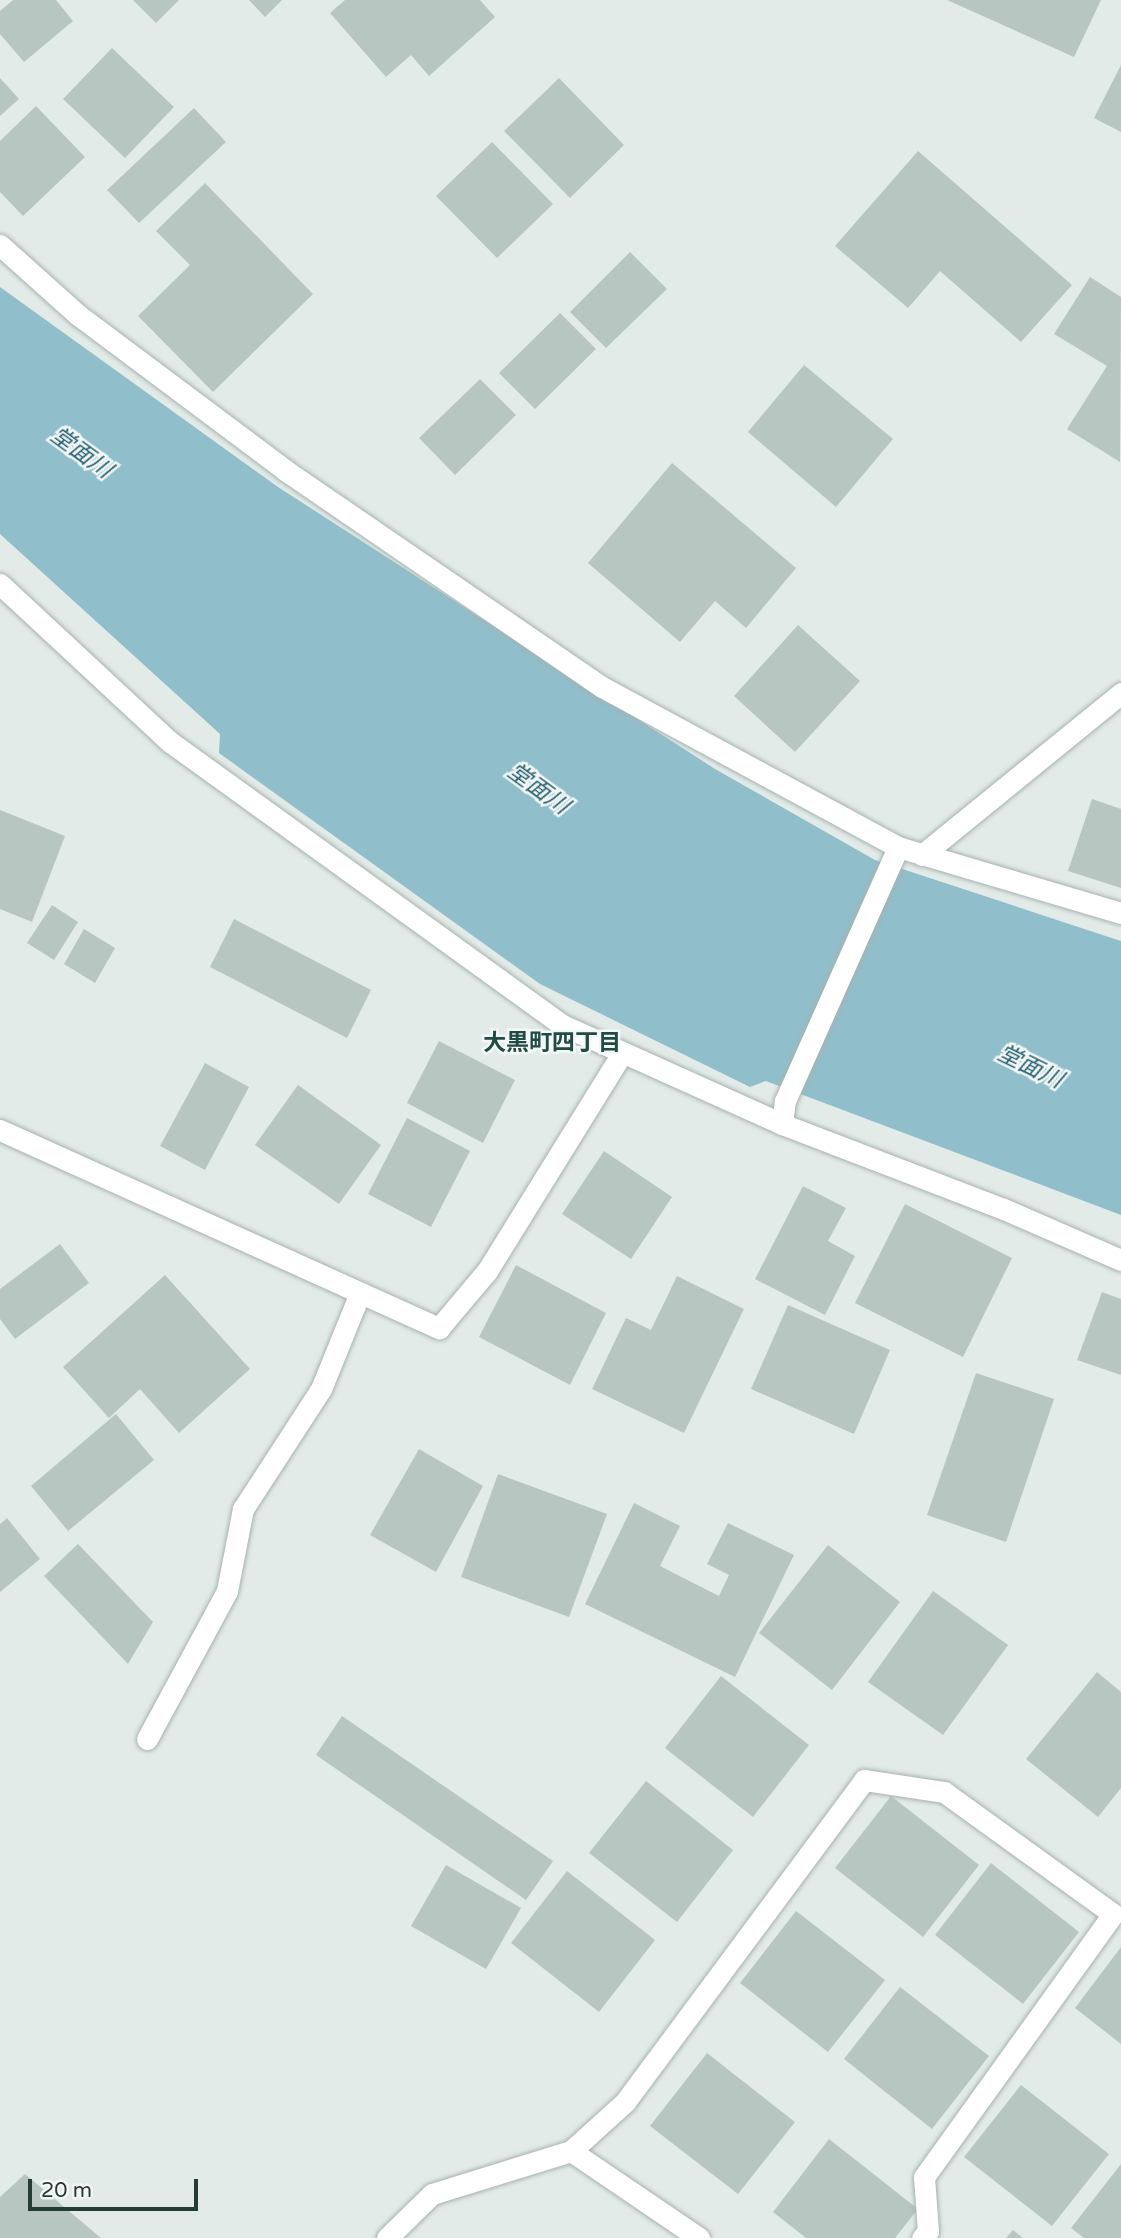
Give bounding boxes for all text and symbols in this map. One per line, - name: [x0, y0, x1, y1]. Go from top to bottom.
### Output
- water label: 堂面川: [45, 422, 117, 484]
- water label: 堂面川: [502, 758, 574, 820]
- district label: 大黒町四丁目: [483, 1029, 621, 1057]
- water label: 堂面川: [993, 1039, 1067, 1095]
- scale bar: [32, 2164, 201, 2208]
- text: 20 m: [41, 2178, 92, 2203]

